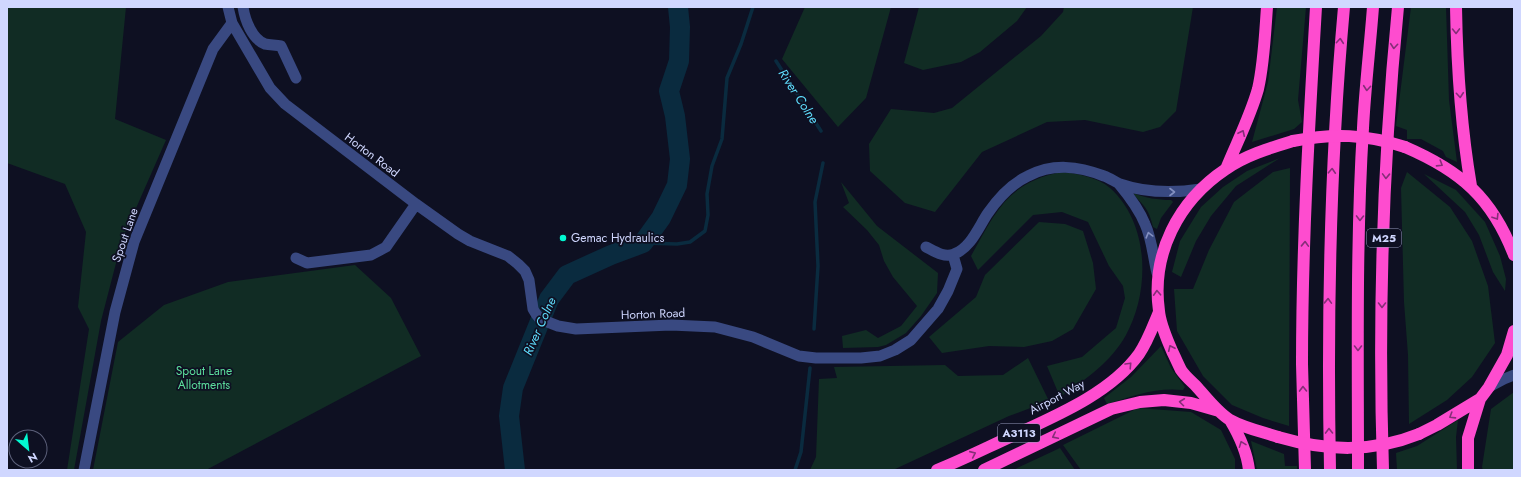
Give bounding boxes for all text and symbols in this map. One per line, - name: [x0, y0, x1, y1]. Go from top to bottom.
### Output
- one-way arrow: [1452, 28, 1461, 34]
- one-way arrow: [1336, 38, 1345, 44]
- one-way arrow: [1390, 43, 1399, 49]
- water label: River Colne: [774, 65, 824, 128]
- one-way arrow: [1362, 85, 1371, 91]
- one-way arrow: [1456, 92, 1465, 98]
- street label: Horton Road: [341, 128, 403, 182]
- one-way arrow: [1237, 130, 1245, 138]
- one-way arrow: [1435, 160, 1442, 167]
- one-way arrow: [1328, 168, 1337, 174]
- one-way arrow: [1382, 173, 1390, 179]
- one-way arrow: [1169, 188, 1175, 196]
- street label: Spout Lane: [107, 205, 143, 265]
- one-way arrow: [1491, 213, 1498, 220]
- one-way arrow: [1356, 215, 1364, 221]
- place label: Gemac Hydraulics: [571, 229, 664, 247]
- road number: M25: [1367, 229, 1401, 247]
- one-way arrow: [1145, 232, 1154, 239]
- marker: Gemac Hydraulics: [558, 233, 568, 243]
- one-way arrow: [1301, 241, 1309, 247]
- one-way arrow: [1153, 290, 1162, 296]
- water label: River Colne: [518, 294, 561, 358]
- one-way arrow: [1324, 298, 1333, 304]
- one-way arrow: [1378, 302, 1386, 308]
- street label: Horton Road: [620, 304, 686, 324]
- one-way arrow: [1168, 345, 1176, 352]
- one-way arrow: [1354, 345, 1362, 351]
- park label: Spout Lane Allotments: [176, 362, 232, 394]
- one-way arrow: [1124, 363, 1131, 370]
- street label: Airport Way: [1026, 374, 1089, 419]
- one-way arrow: [1299, 386, 1307, 392]
- one-way arrow: [1179, 398, 1185, 407]
- one-way arrow: [1449, 411, 1456, 419]
- road number: A3113: [998, 424, 1040, 442]
- one-way arrow: [1325, 428, 1333, 434]
- north arrow: [8, 429, 48, 469]
- one-way arrow: [1052, 431, 1059, 439]
- one-way arrow: [1238, 440, 1246, 447]
- text: N: [25, 449, 40, 467]
- one-way arrow: [968, 451, 976, 459]

